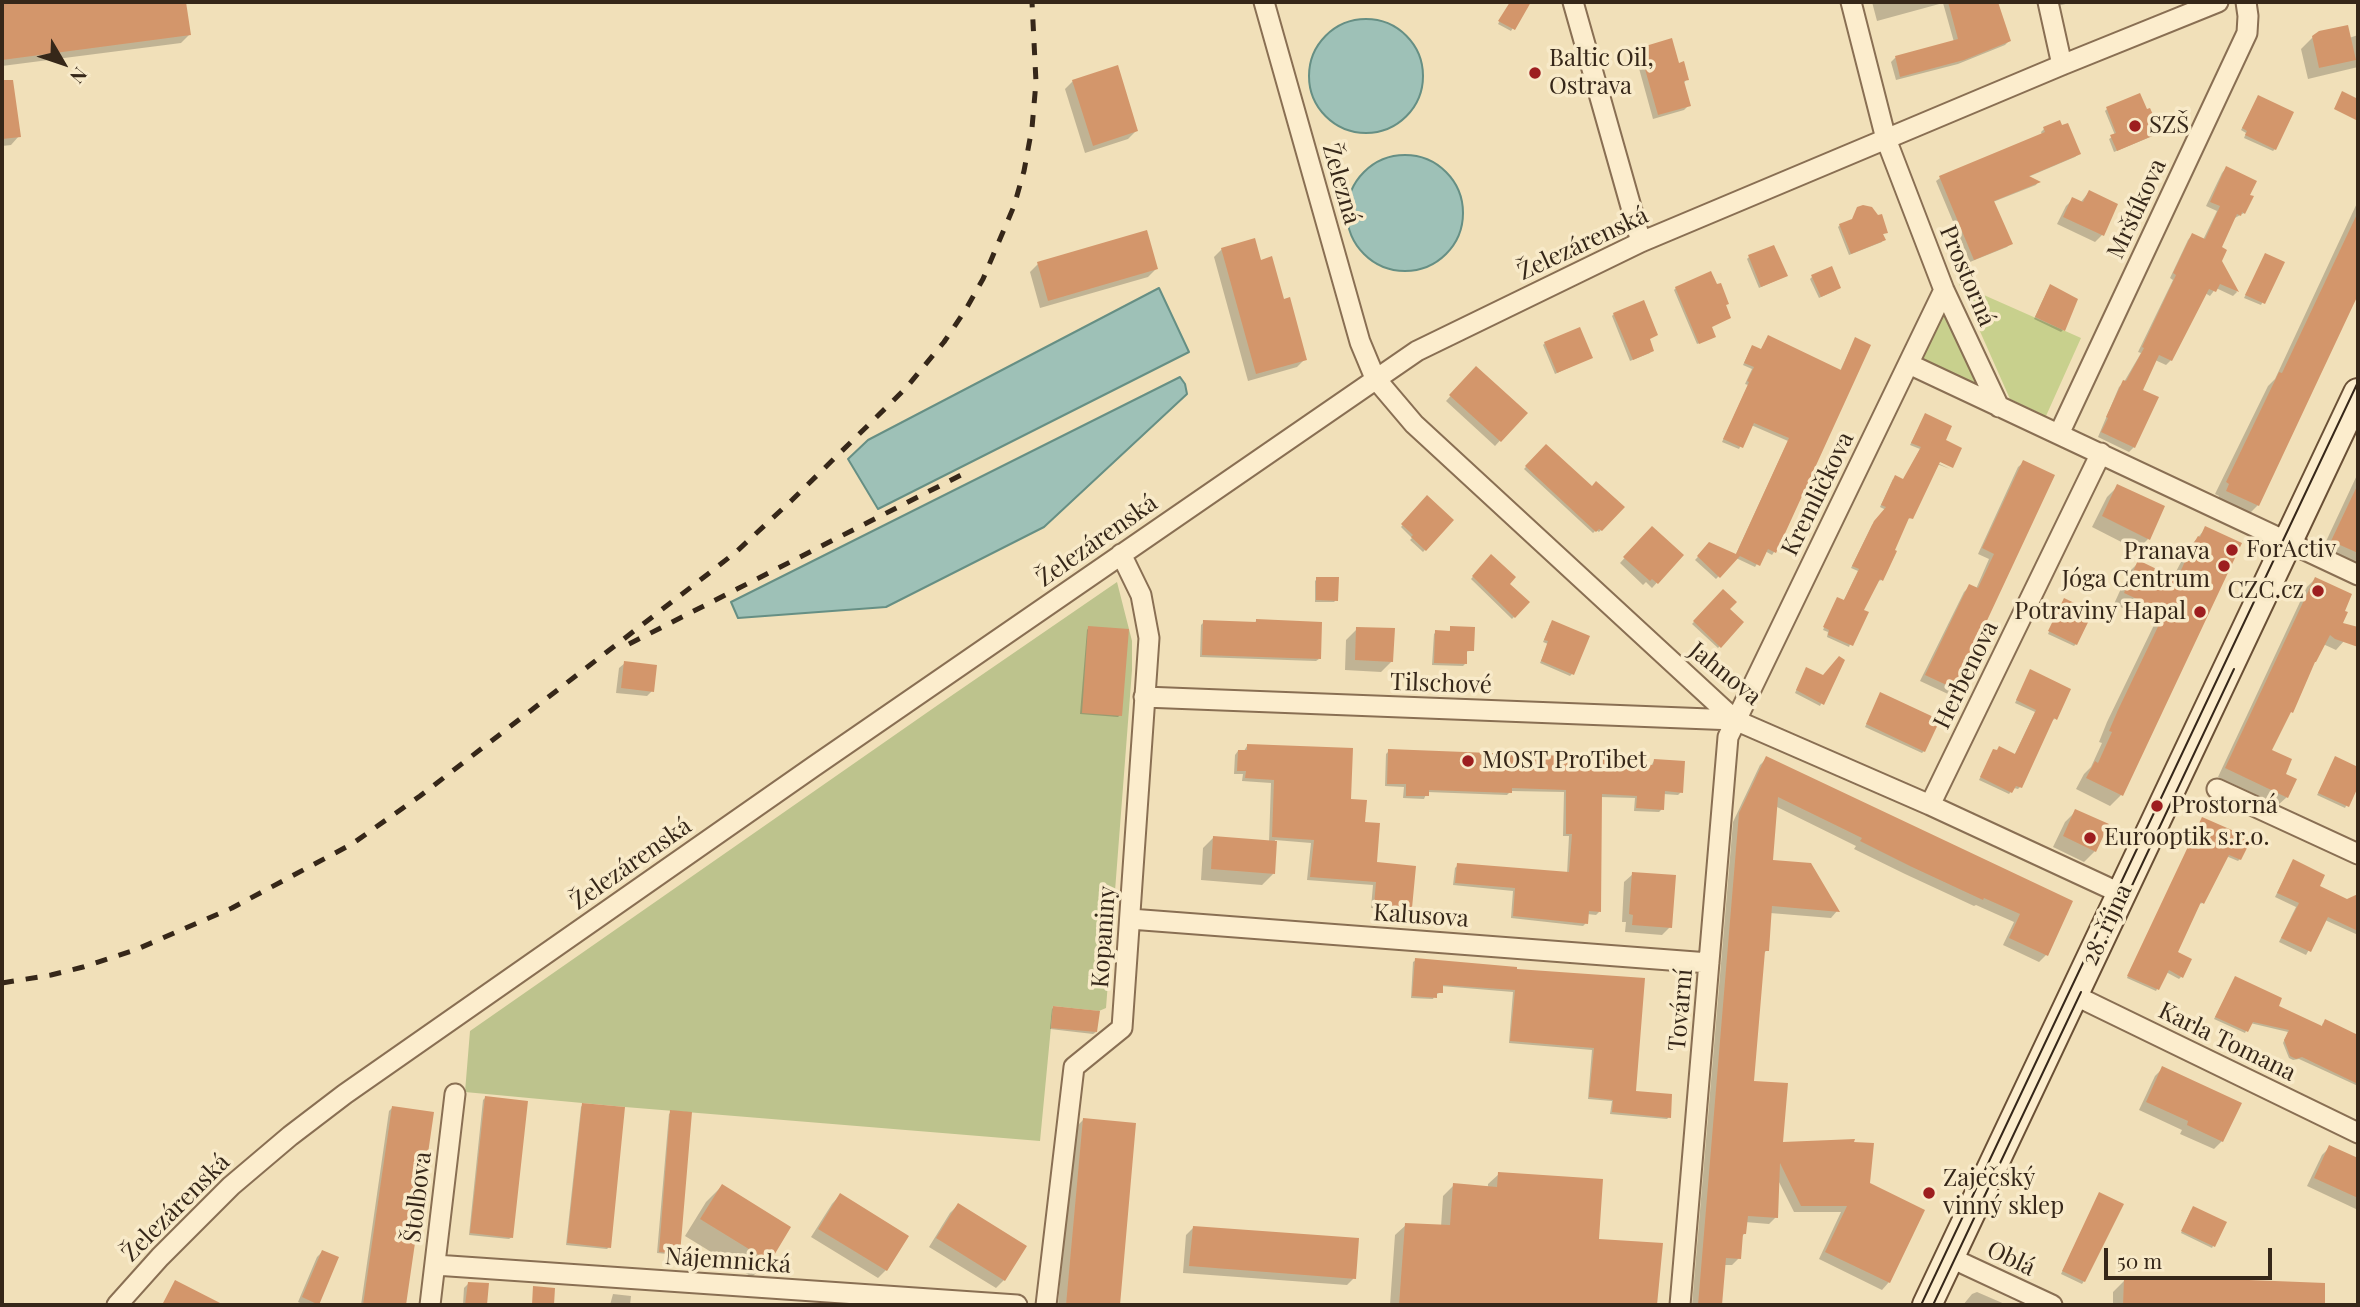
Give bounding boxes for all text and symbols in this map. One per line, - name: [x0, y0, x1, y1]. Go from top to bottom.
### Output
- north arrow: [28, 28, 98, 98]
- place label: Baltic Oil, Ostrava: [1549, 45, 1654, 101]
- text: N: [65, 63, 94, 90]
- marker: Baltic Oil, Ostrava: [1527, 65, 1543, 81]
- place label: SZŠ: [2149, 112, 2189, 140]
- marker: SZŠ: [2127, 118, 2143, 134]
- street label: Železná: [1316, 140, 1366, 228]
- street label: Mrštíkova: [2101, 154, 2173, 264]
- street label: Železárenská: [1513, 201, 1653, 287]
- street label: Prostorná: [1933, 221, 2001, 331]
- street label: Kremličkova: [1776, 427, 1860, 561]
- street label: Železárenská: [1031, 489, 1163, 593]
- place label: ForActiv: [2246, 536, 2336, 564]
- place label: Pranava Jóga Centrum: [2062, 538, 2210, 594]
- marker: ForActiv: [2224, 542, 2240, 558]
- marker: Pranava Jóga Centrum: [2216, 558, 2232, 574]
- place label: CZC.cz: [2228, 577, 2304, 605]
- marker: CZC.cz: [2310, 583, 2326, 599]
- place label: Potraviny Hapal: [2014, 598, 2186, 626]
- marker: Potraviny Hapal: [2192, 604, 2208, 620]
- street label: Herbenova: [1928, 616, 2004, 734]
- street label: Jahnova: [1683, 636, 1767, 712]
- street label: Tilschové: [1390, 668, 1492, 700]
- place label: MOST ProTibet: [1482, 747, 1647, 775]
- marker: MOST ProTibet: [1460, 753, 1476, 769]
- place label: Prostorná: [2171, 792, 2278, 820]
- marker: Prostorná: [2149, 798, 2165, 814]
- street label: Železárenská: [565, 812, 697, 916]
- place label: Eurooptik s.r.o.: [2104, 824, 2270, 852]
- marker: Eurooptik s.r.o.: [2082, 830, 2098, 846]
- street label: 28. října: [2076, 880, 2138, 970]
- street label: Kopaniny: [1086, 885, 1122, 989]
- street label: Kalusova: [1372, 898, 1470, 934]
- street label: Tovární: [1663, 968, 1699, 1052]
- street label: Karla Tomana: [2154, 996, 2300, 1088]
- street label: Železárenská: [116, 1148, 236, 1268]
- street label: Štolbova: [398, 1150, 438, 1244]
- place label: Zaječský vinný sklep: [1943, 1165, 2064, 1221]
- marker: Zaječský vinný sklep: [1921, 1185, 1937, 1201]
- scale bar: [2108, 1234, 2276, 1278]
- street label: Oblá: [1982, 1235, 2040, 1283]
- street label: Nájemnická: [664, 1242, 792, 1280]
- text: 50 m: [2117, 1246, 2162, 1274]

